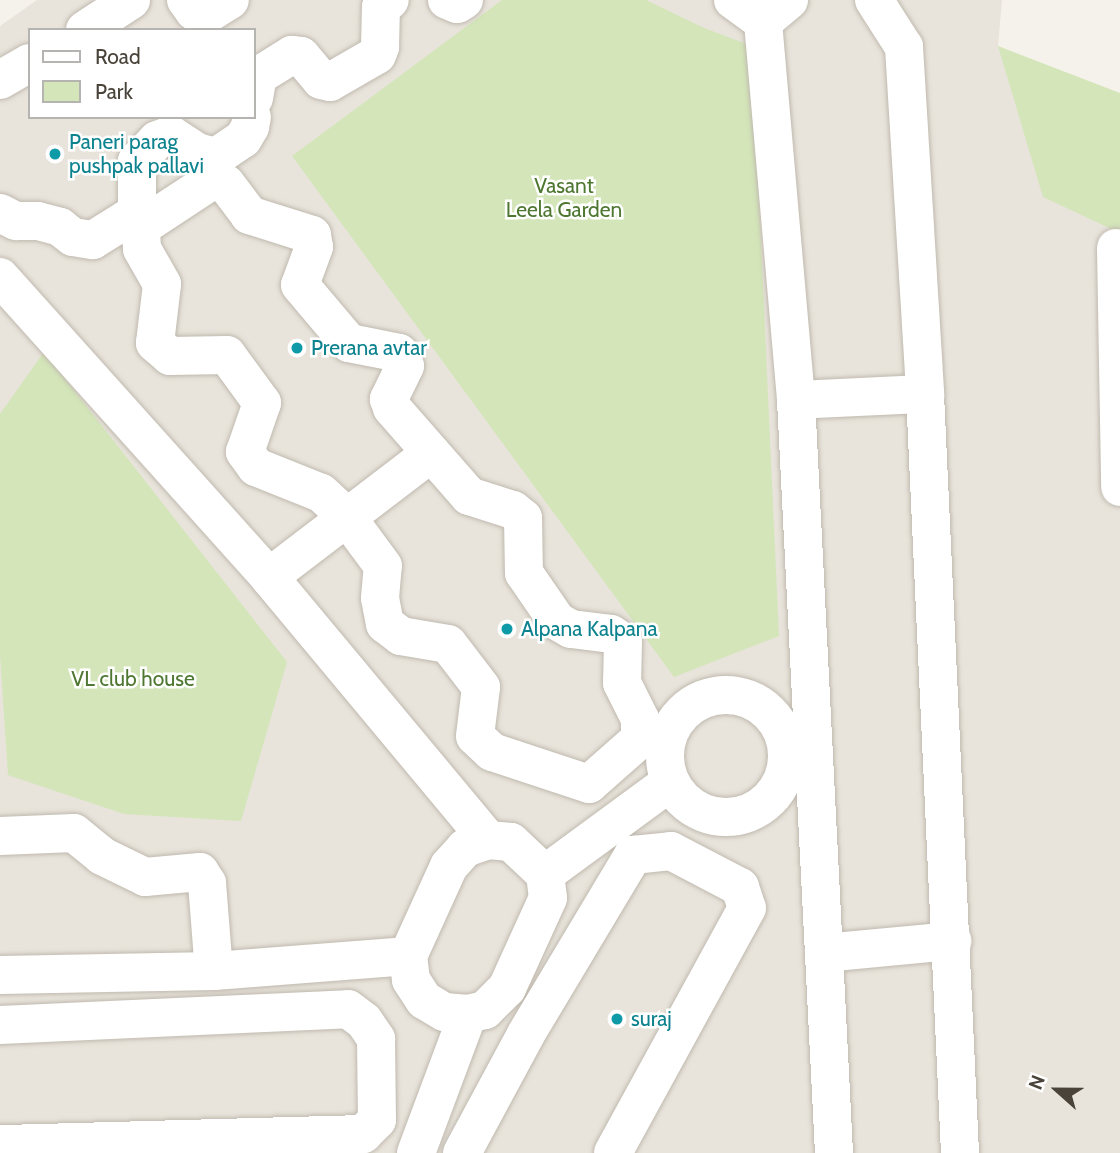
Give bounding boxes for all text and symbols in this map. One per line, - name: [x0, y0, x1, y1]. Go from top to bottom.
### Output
- legend: [28, 28, 256, 119]
- text: Road: [95, 44, 141, 69]
- text: Park: [95, 79, 133, 104]
- place label: Paneri parag pushpak pallavi: [69, 129, 204, 179]
- marker: Paneri parag pushpak pallavi: [47, 146, 63, 162]
- park label: Vasant Leela Garden: [506, 173, 622, 223]
- place label: Prerana avtar: [311, 335, 427, 361]
- marker: Prerana avtar: [289, 340, 305, 356]
- place label: Alpana Kalpana: [521, 616, 658, 642]
- marker: Alpana Kalpana: [499, 621, 515, 637]
- park label: VL club house: [71, 666, 195, 692]
- place label: suraj: [631, 1006, 672, 1032]
- marker: suraj: [609, 1011, 625, 1027]
- north arrow: [1022, 1055, 1092, 1125]
- text: N: [1024, 1072, 1050, 1093]

